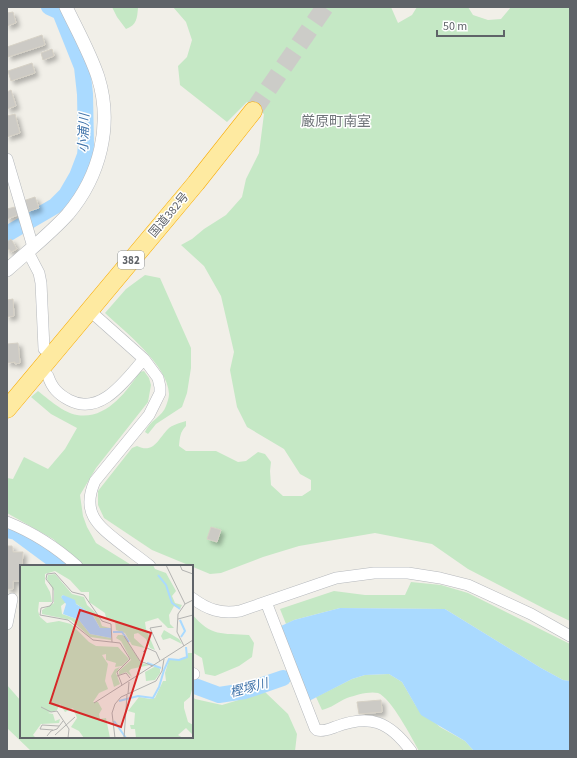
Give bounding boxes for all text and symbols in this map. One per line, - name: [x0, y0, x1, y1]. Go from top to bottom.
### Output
- scale bar: [437, 12, 504, 38]
- text: 50 m: [443, 18, 467, 35]
- water label: 小浦川: [74, 111, 94, 153]
- district label: 厳原町南室: [301, 112, 371, 132]
- street label: 国道382号: [145, 189, 193, 241]
- road number: 382: [118, 251, 144, 269]
- inset map: [20, 565, 193, 738]
- water label: 樫塚川: [228, 674, 272, 702]

